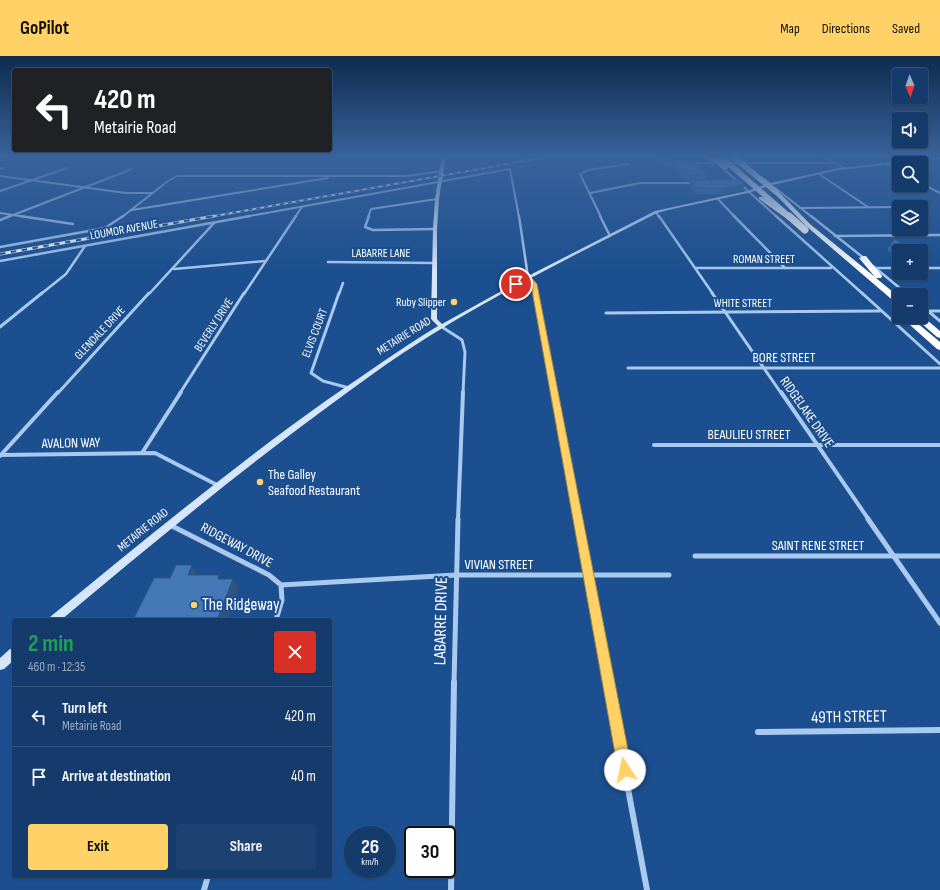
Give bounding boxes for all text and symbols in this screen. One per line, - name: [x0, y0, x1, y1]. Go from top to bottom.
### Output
- text: GoPilot: [20, 17, 69, 40]
- text: Map: [780, 20, 800, 37]
- text: Directions: [822, 20, 870, 37]
- text: Saved: [892, 20, 920, 37]
- north arrow: [892, 68, 928, 104]
- map controls: [892, 68, 928, 324]
- text: 420 m: [94, 83, 156, 116]
- icon: left: [28, 84, 80, 136]
- button: sound: [892, 112, 928, 148]
- text: Metairie Road: [94, 117, 176, 138]
- button: search: [892, 156, 928, 192]
- button: layers: [892, 200, 928, 236]
- street label: LOUMOR AVENUE: [89, 217, 159, 243]
- button: +: [892, 244, 928, 280]
- street label: LABARRE LANE: [352, 246, 410, 261]
- street label: ROMAN STREET: [733, 252, 795, 267]
- pin: [499, 267, 533, 301]
- icon: arrive: [505, 273, 527, 295]
- button: −: [892, 288, 928, 324]
- street label: BEVERLY DRIVE: [191, 295, 237, 355]
- place label: Ruby Slipper: [396, 295, 447, 310]
- street label: WHITE STREET: [714, 296, 772, 311]
- marker: Ruby Slipper: [449, 297, 459, 307]
- street label: GLENDALE DRIVE: [71, 303, 129, 363]
- street label: ELVIS COURT: [299, 306, 331, 360]
- street label: METAIRIE ROAD: [374, 313, 434, 359]
- street label: BORE STREET: [753, 349, 816, 366]
- street label: RIDGELAKE DRIVE: [776, 373, 838, 451]
- street label: BEAULIEU STREET: [708, 426, 791, 443]
- street label: AVALON WAY: [41, 434, 101, 452]
- place label: The Galley Seafood Restaurant: [268, 466, 360, 499]
- marker: The Galley Seafood Restaurant: [255, 477, 265, 487]
- street label: METAIRIE ROAD: [114, 505, 172, 555]
- street label: RIDGEWAY DRIVE: [198, 519, 276, 571]
- street label: SAINT RENE STREET: [772, 537, 865, 554]
- street label: VIVIAN STREET: [465, 556, 534, 573]
- street label: LABARRE DRIVE: [430, 577, 452, 665]
- place label: The Ridgeway: [202, 595, 280, 615]
- marker: The Ridgeway: [189, 600, 199, 610]
- text: 2 min: [28, 629, 74, 658]
- button: close: [274, 631, 316, 673]
- text: 460 m · 12:35: [28, 659, 85, 675]
- text: Turn left: [62, 699, 107, 718]
- icon: left: [28, 706, 50, 728]
- street label: 49TH STREET: [811, 706, 887, 728]
- text: 420 m: [285, 707, 316, 726]
- text: Metairie Road: [62, 718, 121, 734]
- position arrow: [604, 749, 646, 791]
- icon: arrive: [28, 766, 50, 788]
- text: Arrive at destination: [62, 767, 171, 786]
- text: 40 m: [291, 767, 316, 786]
- button: Exit: [28, 824, 168, 870]
- button: Share: [176, 824, 316, 870]
- speed limit sign: 30: [404, 826, 456, 878]
- text: 26: [361, 835, 379, 859]
- text: km/h: [361, 856, 379, 868]

